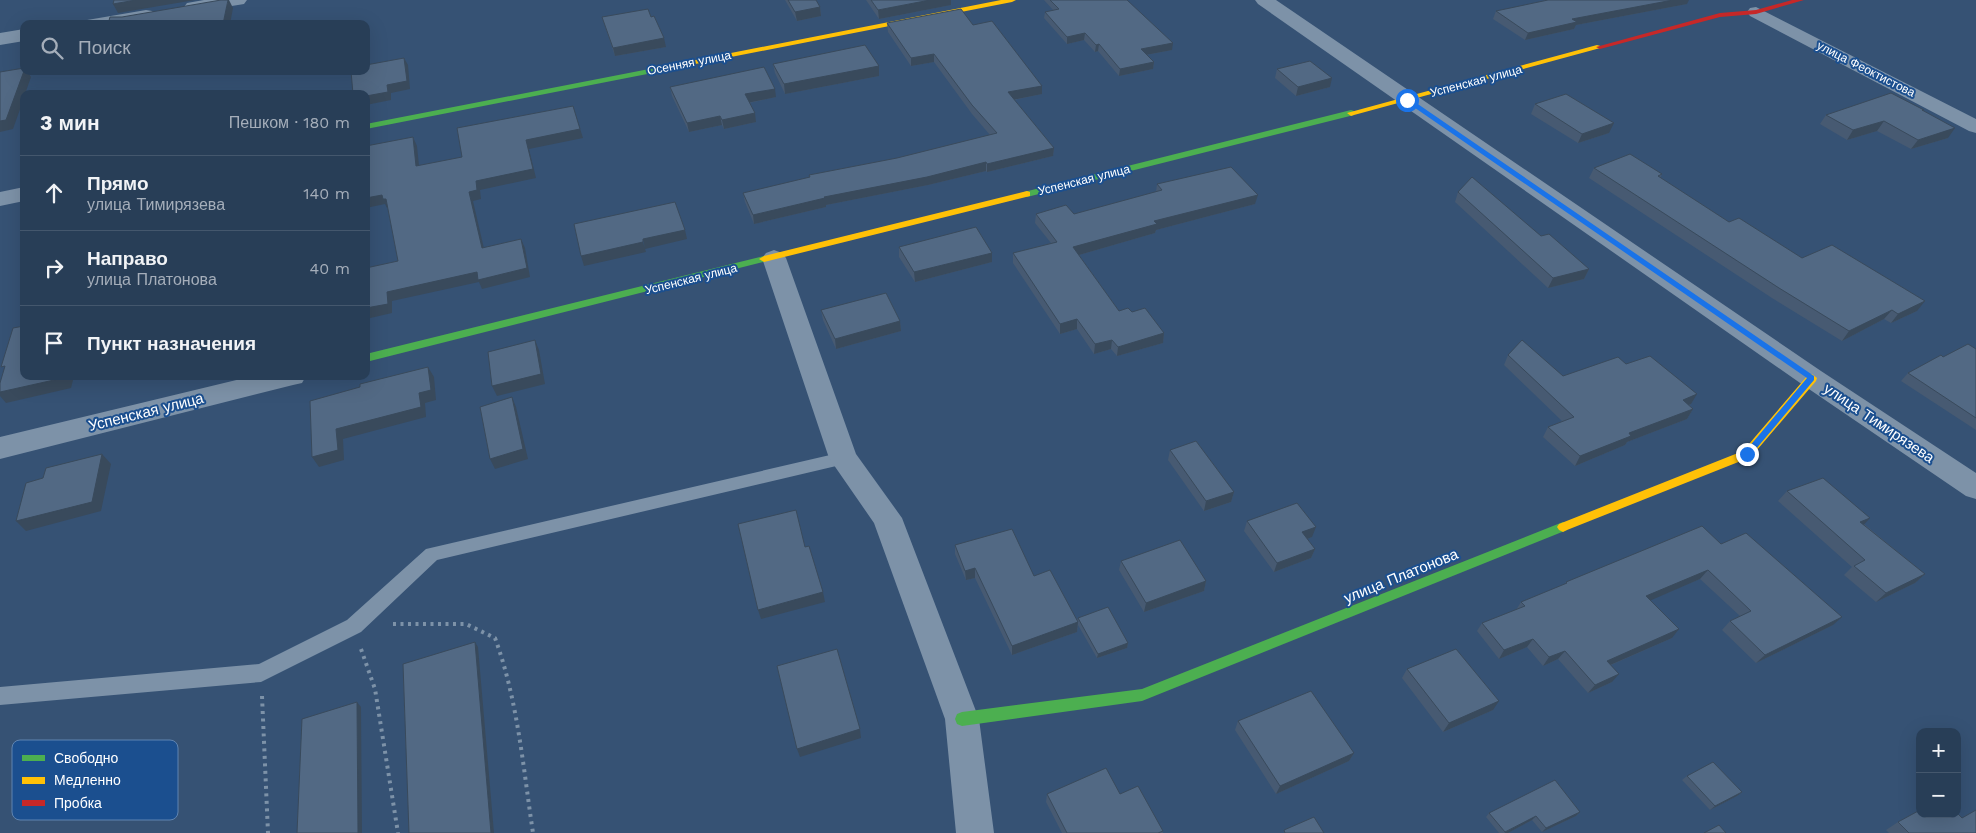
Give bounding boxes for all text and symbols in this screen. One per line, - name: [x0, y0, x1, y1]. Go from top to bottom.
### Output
- search box: [20, 20, 370, 75]
- icon: search: [38, 34, 66, 62]
- text: Поиск: [78, 36, 131, 59]
- street label: улица Феоктистова: [1815, 38, 1918, 100]
- street label: Осенняя улица: [646, 48, 733, 78]
- street label: Успенская улица: [1429, 62, 1524, 100]
- route start: [1396, 89, 1419, 112]
- text: 3 мин: [40, 110, 100, 135]
- text: Пешком · 180 m: [229, 113, 350, 132]
- street label: Успенская улица: [1037, 162, 1132, 198]
- text: Прямо: [87, 172, 149, 195]
- icon: ahead: [40, 179, 68, 207]
- text: 140 m: [303, 184, 350, 203]
- text: улица Тимирязева: [87, 195, 225, 214]
- text: Направо: [87, 247, 168, 270]
- icon: right: [40, 254, 68, 282]
- text: 40 m: [310, 259, 350, 278]
- street label: Успенская улица: [644, 261, 739, 297]
- text: улица Платонова: [87, 270, 217, 289]
- icon: arrive: [40, 329, 68, 357]
- text: Пункт назначения: [87, 332, 256, 355]
- street label: улица Тимирязева: [1820, 379, 1938, 467]
- street label: Успенская улица: [87, 389, 206, 435]
- route end: [1736, 443, 1759, 466]
- street label: улица Платонова: [1341, 545, 1461, 607]
- map controls: [1916, 728, 1961, 818]
- button: +: [1916, 728, 1961, 773]
- legend: [12, 740, 178, 820]
- text: Свободно: [54, 750, 119, 766]
- text: Медленно: [54, 772, 121, 788]
- button: −: [1916, 773, 1961, 818]
- text: Пробка: [54, 795, 102, 811]

